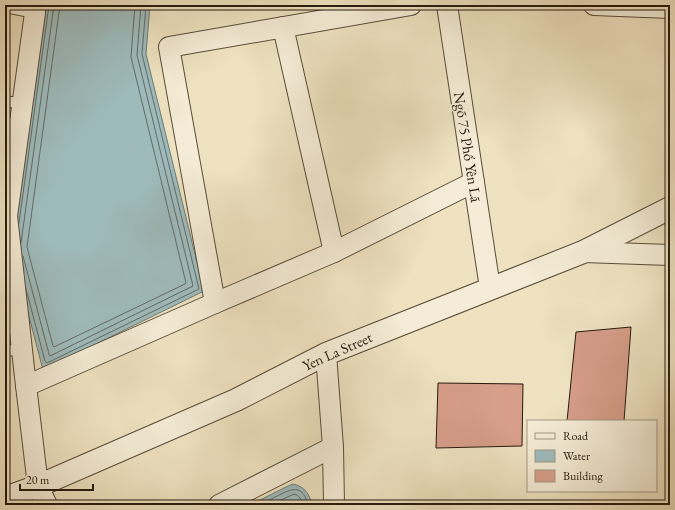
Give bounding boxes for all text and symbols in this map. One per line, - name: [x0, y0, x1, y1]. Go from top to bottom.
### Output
- street label: Ngõ 75 Phố Yên Lã: [450, 91, 486, 203]
- street label: Yen La Street: [299, 327, 375, 375]
- legend: [527, 420, 657, 492]
- text: Road: [563, 428, 589, 444]
- text: Water: [563, 448, 590, 464]
- scale bar: [20, 466, 93, 492]
- text: Building: [563, 468, 604, 484]
- text: 20 m: [26, 472, 50, 488]

